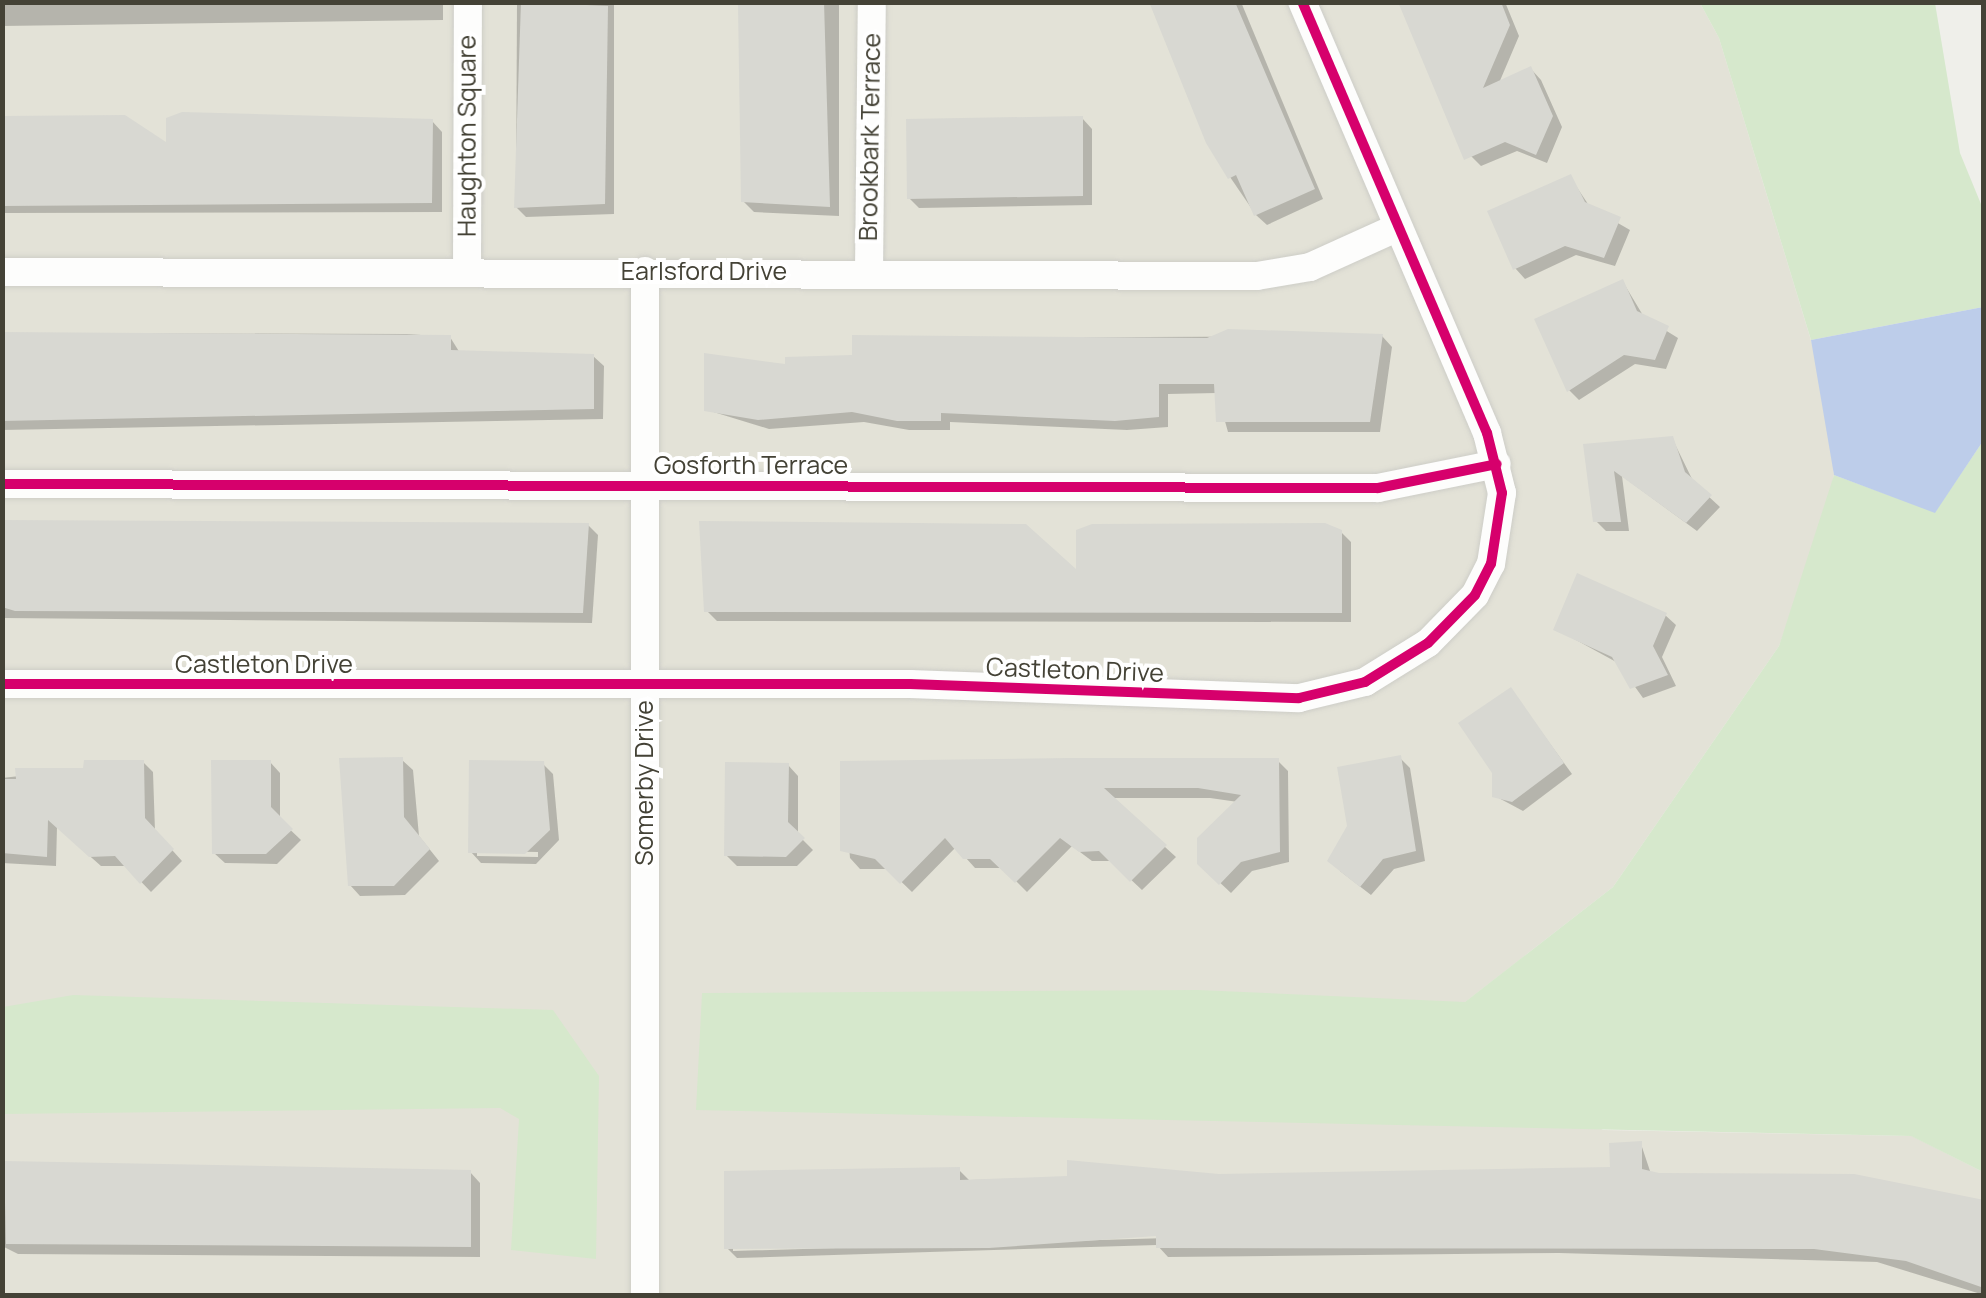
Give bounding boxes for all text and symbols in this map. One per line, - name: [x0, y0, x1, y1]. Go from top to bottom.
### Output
- street label: Brookbark Terrace: [853, 33, 887, 241]
- street label: Haughton Square: [452, 35, 482, 237]
- street label: Earlsford Drive: [621, 256, 787, 286]
- street label: Gosforth Terrace: [654, 450, 848, 480]
- street label: Castleton Drive: [175, 649, 353, 679]
- street label: Castleton Drive: [986, 652, 1164, 688]
- street label: Somerby Drive: [629, 700, 659, 866]

